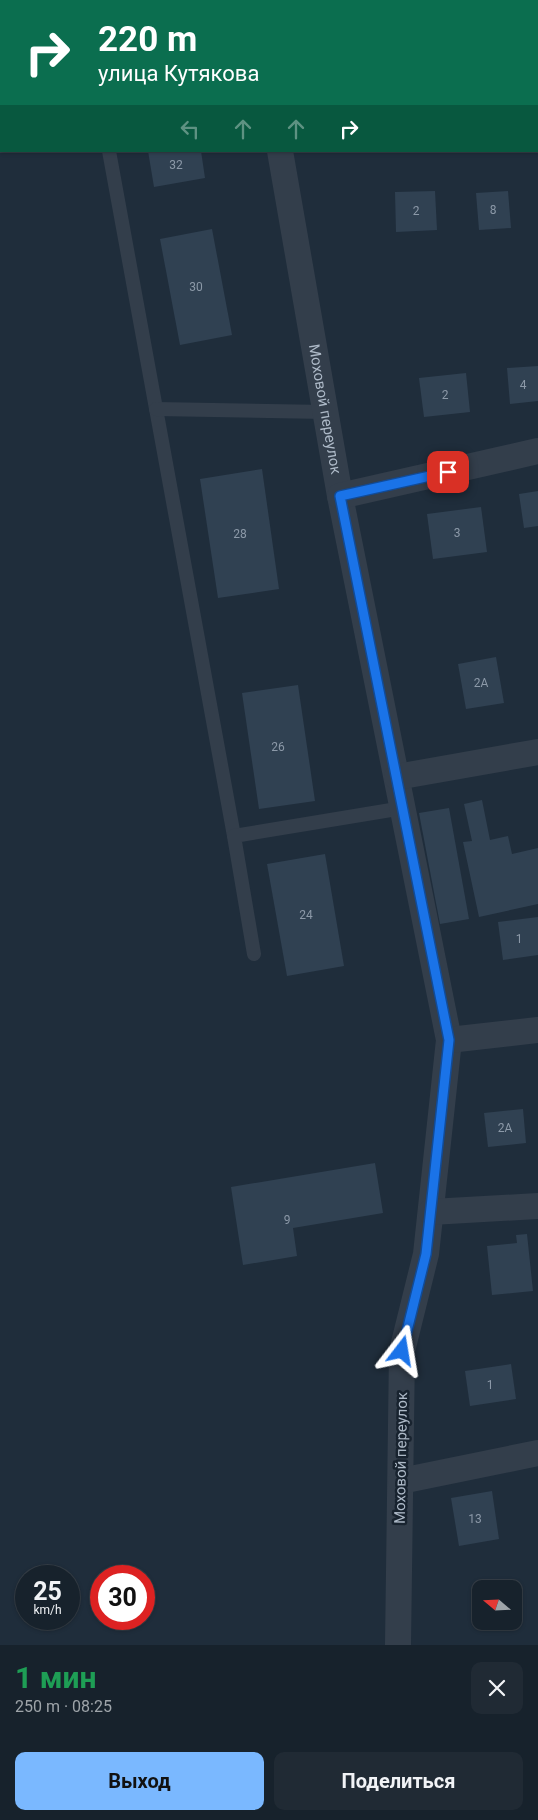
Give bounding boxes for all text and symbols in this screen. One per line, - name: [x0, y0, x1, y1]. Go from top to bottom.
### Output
- text: 220 m: [98, 19, 197, 60]
- icon: right: [15, 20, 80, 85]
- text: улица Кутякова: [98, 61, 259, 86]
- icon: left: [176, 115, 204, 143]
- icon: ahead: [229, 115, 257, 143]
- icon: ahead: [282, 115, 310, 143]
- icon: right: [335, 115, 363, 143]
- house number: 32: [169, 158, 183, 172]
- house number: 8: [490, 203, 497, 217]
- house number: 2: [413, 204, 420, 218]
- house number: 30: [189, 280, 203, 294]
- street label: Моховой переулок: [305, 343, 345, 476]
- house number: 4: [520, 378, 527, 392]
- house number: 2: [442, 388, 449, 402]
- pin: [427, 451, 469, 493]
- icon: arrive: [434, 458, 462, 486]
- house number: 3: [454, 526, 460, 540]
- house number: 28: [233, 527, 247, 541]
- house number: 2А: [474, 676, 488, 690]
- house number: 26: [271, 740, 285, 754]
- house number: 24: [299, 908, 313, 922]
- house number: 1: [516, 932, 522, 946]
- house number: 2А: [498, 1121, 512, 1135]
- house number: 9: [284, 1213, 290, 1227]
- position arrow: [375, 1324, 427, 1376]
- house number: 1: [487, 1378, 493, 1392]
- street label: Моховой переулок: [391, 1392, 411, 1524]
- house number: 13: [468, 1512, 482, 1526]
- speed limit sign: 30: [90, 1565, 155, 1630]
- text: 25: [33, 1577, 62, 1606]
- north arrow: [472, 1580, 522, 1630]
- map controls: [472, 1580, 522, 1630]
- text: km/h: [33, 1603, 62, 1617]
- text: 1 мин: [15, 1660, 96, 1695]
- button: close: [471, 1662, 523, 1714]
- text: 250 m · 08:25: [15, 1697, 112, 1716]
- button: Выход: [15, 1752, 264, 1810]
- button: Поделиться: [274, 1752, 523, 1810]

